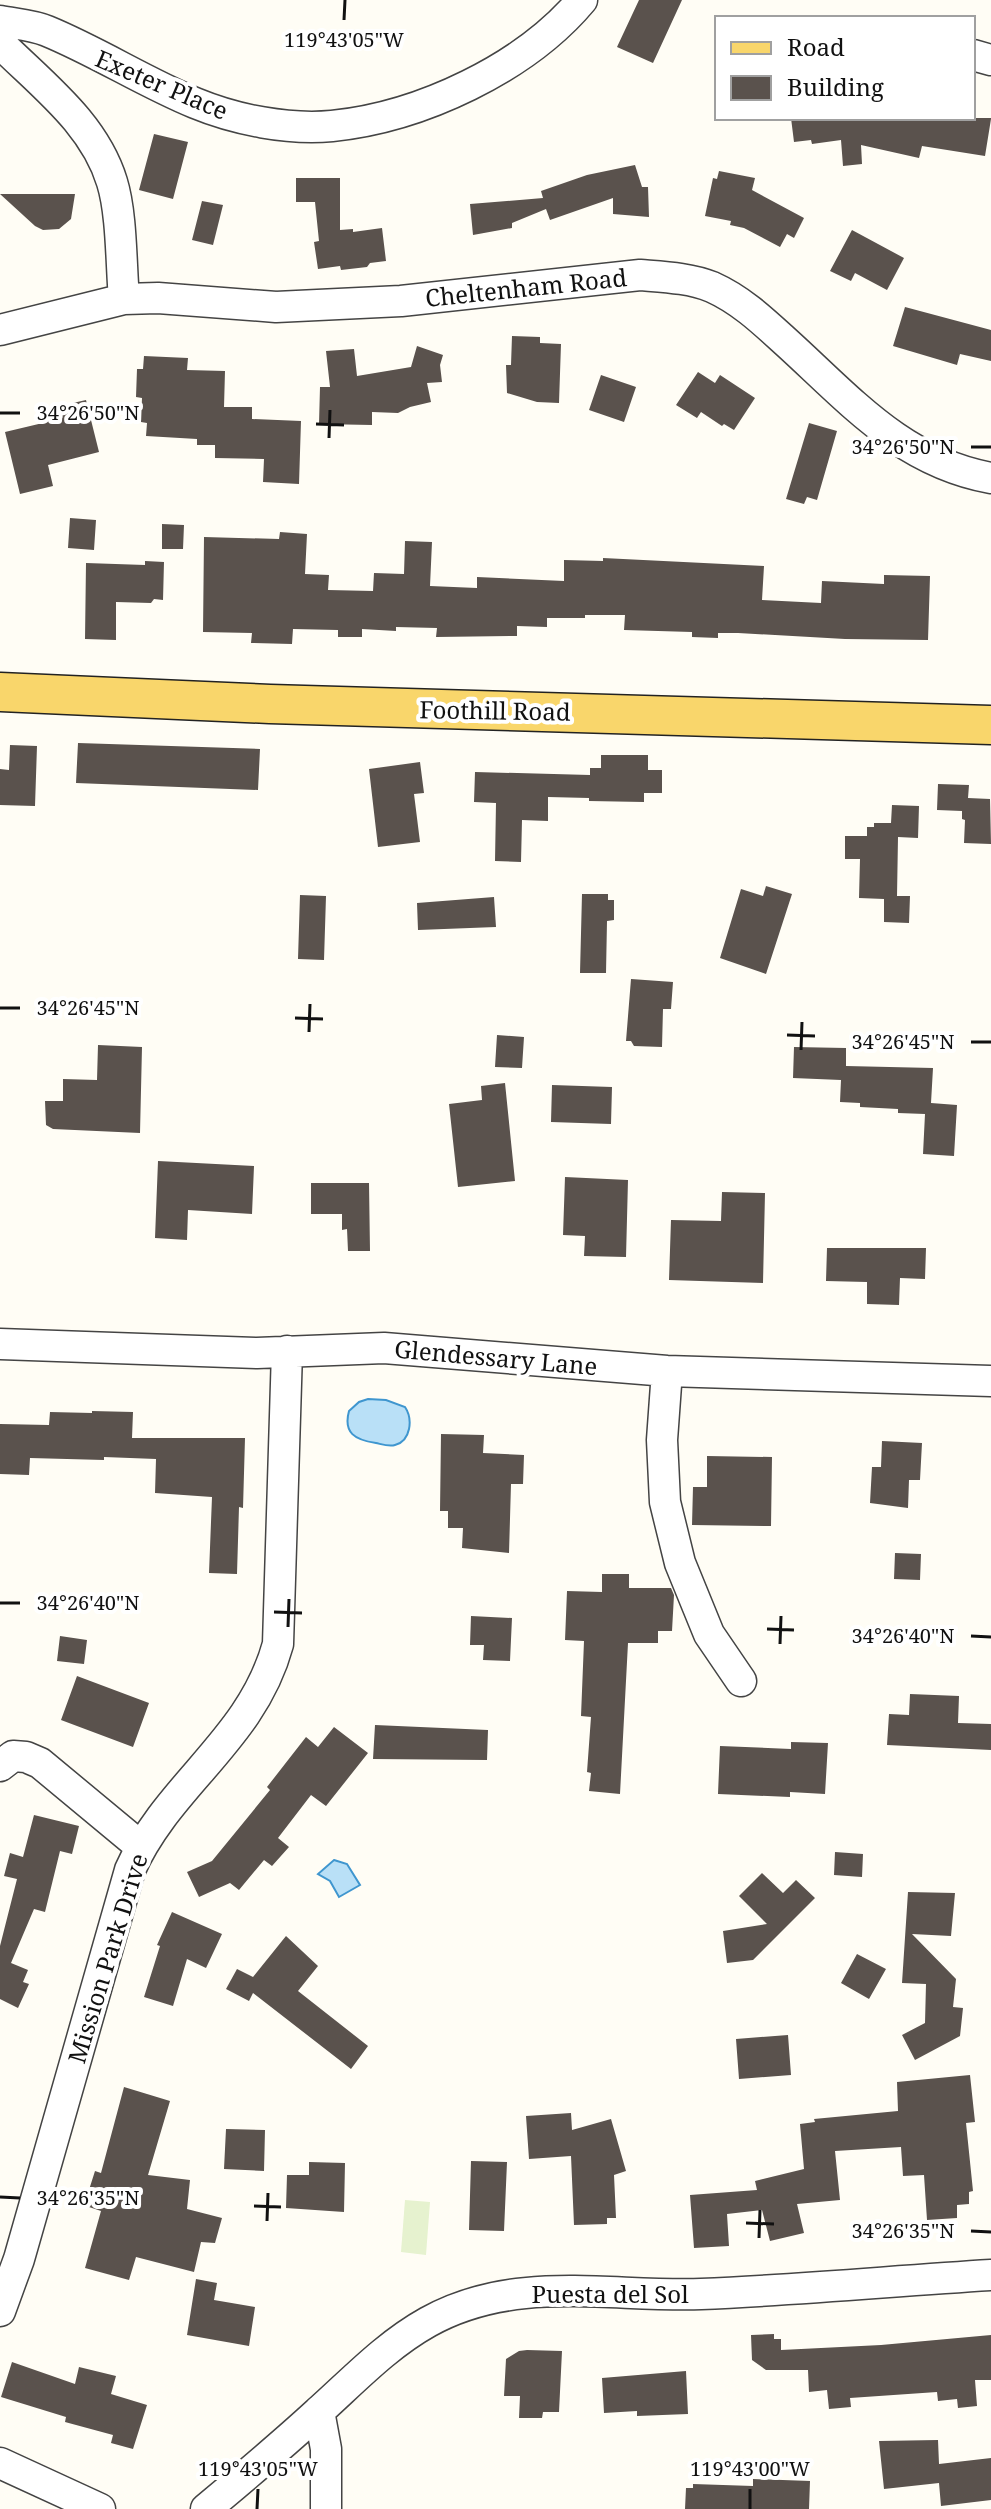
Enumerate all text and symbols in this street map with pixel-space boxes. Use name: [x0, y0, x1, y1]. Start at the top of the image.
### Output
legend: [715, 16, 975, 120]
text: 119°43'05"W: [284, 26, 404, 53]
text: Road: [787, 30, 845, 63]
street label: Exeter Place: [91, 41, 233, 127]
text: Building: [787, 70, 884, 103]
street label: Cheltenham Road: [424, 260, 629, 314]
text: 34°26'50"N: [37, 399, 139, 426]
text: 34°26'50"N: [852, 433, 954, 460]
street label: Foothill Road: [419, 692, 571, 728]
text: 34°26'45"N: [37, 994, 139, 1021]
text: 34°26'45"N: [852, 1028, 954, 1055]
street label: Glendessary Lane: [393, 1332, 599, 1382]
text: 34°26'40"N: [37, 1589, 139, 1616]
text: 34°26'40"N: [852, 1622, 954, 1649]
street label: Mission Park Drive: [59, 1849, 155, 2067]
text: 34°26'35"N: [37, 2184, 139, 2211]
text: 34°26'35"N: [852, 2217, 954, 2244]
street label: Puesta del Sol: [531, 2277, 689, 2310]
text: 119°43'05"W: [198, 2455, 318, 2482]
text: 119°43'00"W: [690, 2455, 810, 2482]

